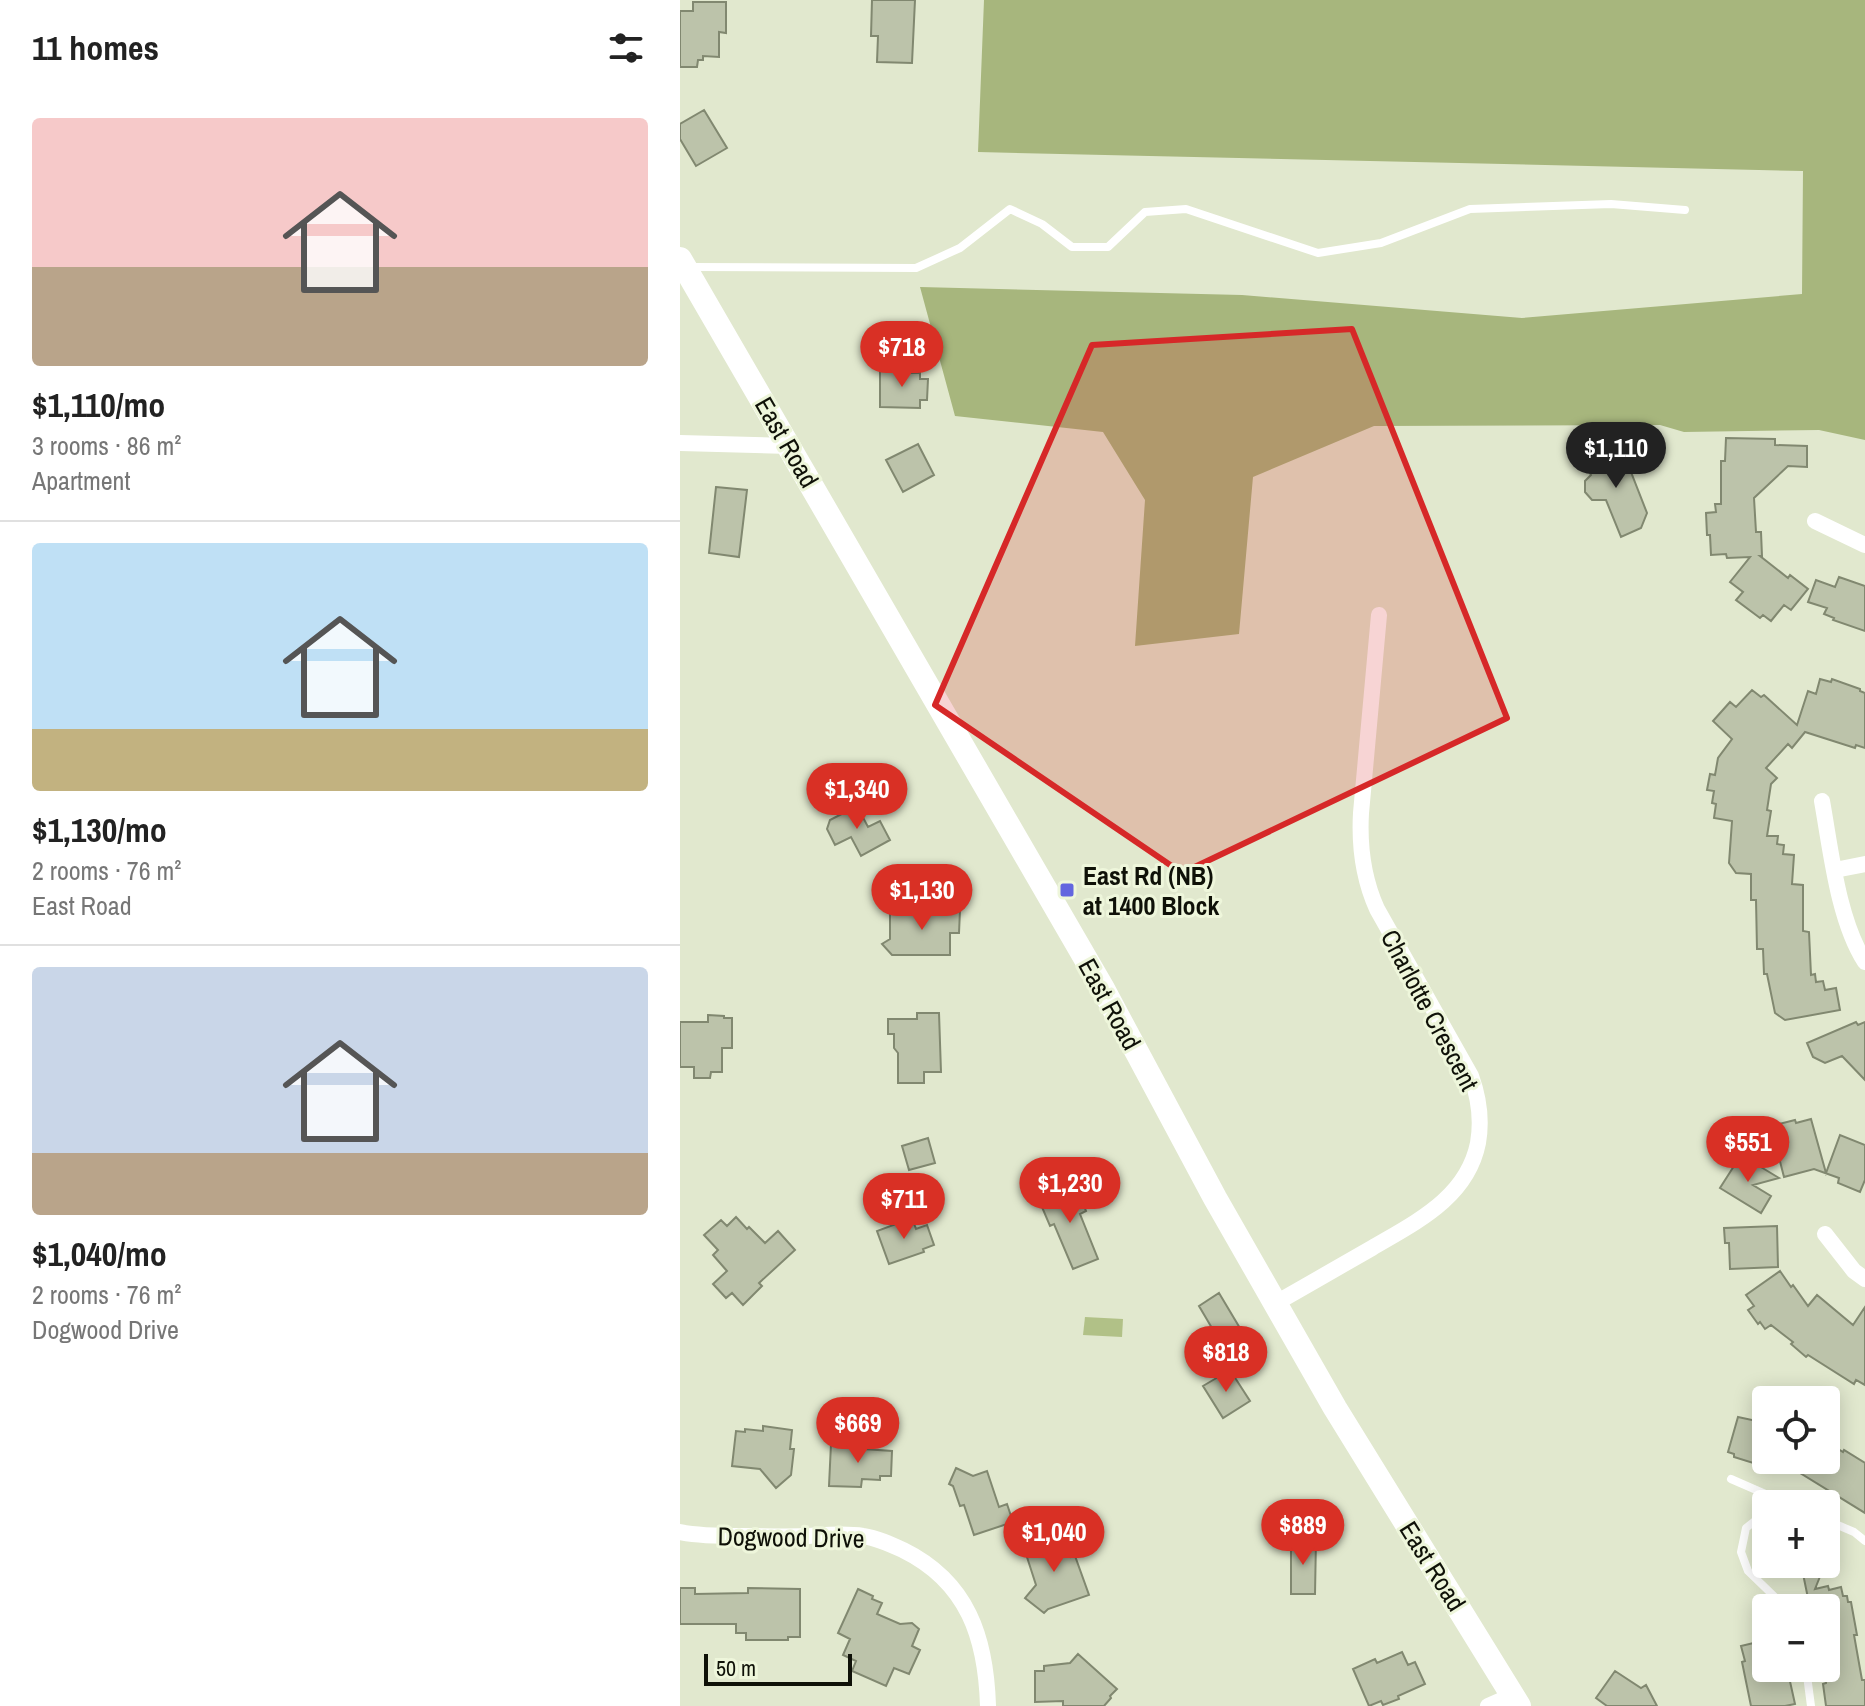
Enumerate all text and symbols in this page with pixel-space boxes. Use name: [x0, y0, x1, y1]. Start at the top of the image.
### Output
text: 11 homes: [32, 25, 159, 71]
icon: filters: [604, 26, 648, 70]
icon: home: [268, 170, 412, 314]
pin: $718: [855, 321, 949, 389]
text: $718: [878, 329, 926, 364]
text: $1,110/mo: [32, 382, 165, 428]
street label: East Road: [747, 390, 827, 494]
pin: $1,110: [1551, 422, 1681, 490]
text: 3 rooms · 86 m²: [32, 428, 181, 463]
text: $1,110: [1584, 430, 1648, 465]
text: Apartment: [32, 463, 130, 498]
icon: home: [268, 595, 412, 739]
pin: $1,340: [792, 763, 922, 831]
text: $1,340: [824, 771, 890, 806]
text: $1,130/mo: [32, 807, 167, 853]
text: 2 rooms · 76 m²: [32, 853, 181, 888]
place label: East Rd (NB) at 1400 Block: [1083, 858, 1219, 923]
pin: $1,130: [857, 864, 987, 932]
text: $1,130: [889, 872, 955, 907]
marker: East Rd (NB) at 1400 Block: [1058, 881, 1076, 899]
text: East Road: [32, 888, 132, 923]
street label: Charlotte Crescent: [1373, 923, 1487, 1097]
street label: East Road: [1071, 952, 1149, 1056]
icon: home: [268, 1019, 412, 1163]
pin: $551: [1701, 1116, 1795, 1184]
text: $551: [1724, 1124, 1772, 1159]
pin: $1,230: [1005, 1157, 1135, 1225]
text: $1,230: [1037, 1165, 1103, 1200]
pin: $711: [857, 1173, 951, 1241]
text: $711: [881, 1181, 927, 1216]
text: $1,040/mo: [32, 1231, 167, 1277]
text: 2 rooms · 76 m²: [32, 1277, 181, 1312]
text: Dogwood Drive: [32, 1312, 179, 1347]
pin: $818: [1179, 1326, 1273, 1394]
text: $818: [1202, 1334, 1250, 1369]
map controls: [1752, 1386, 1840, 1682]
button: locate: [1752, 1386, 1840, 1474]
pin: $669: [811, 1397, 905, 1465]
text: $669: [834, 1405, 882, 1440]
button: +: [1752, 1490, 1840, 1578]
pin: $889: [1256, 1499, 1350, 1567]
pin: $1,040: [989, 1506, 1119, 1574]
text: $889: [1279, 1507, 1327, 1542]
text: $1,040: [1021, 1514, 1087, 1549]
street label: East Road: [1392, 1515, 1474, 1617]
street label: Dogwood Drive: [717, 1518, 865, 1556]
button: −: [1752, 1594, 1840, 1682]
scale bar: [704, 1650, 852, 1686]
text: 50 m: [716, 1653, 756, 1683]

